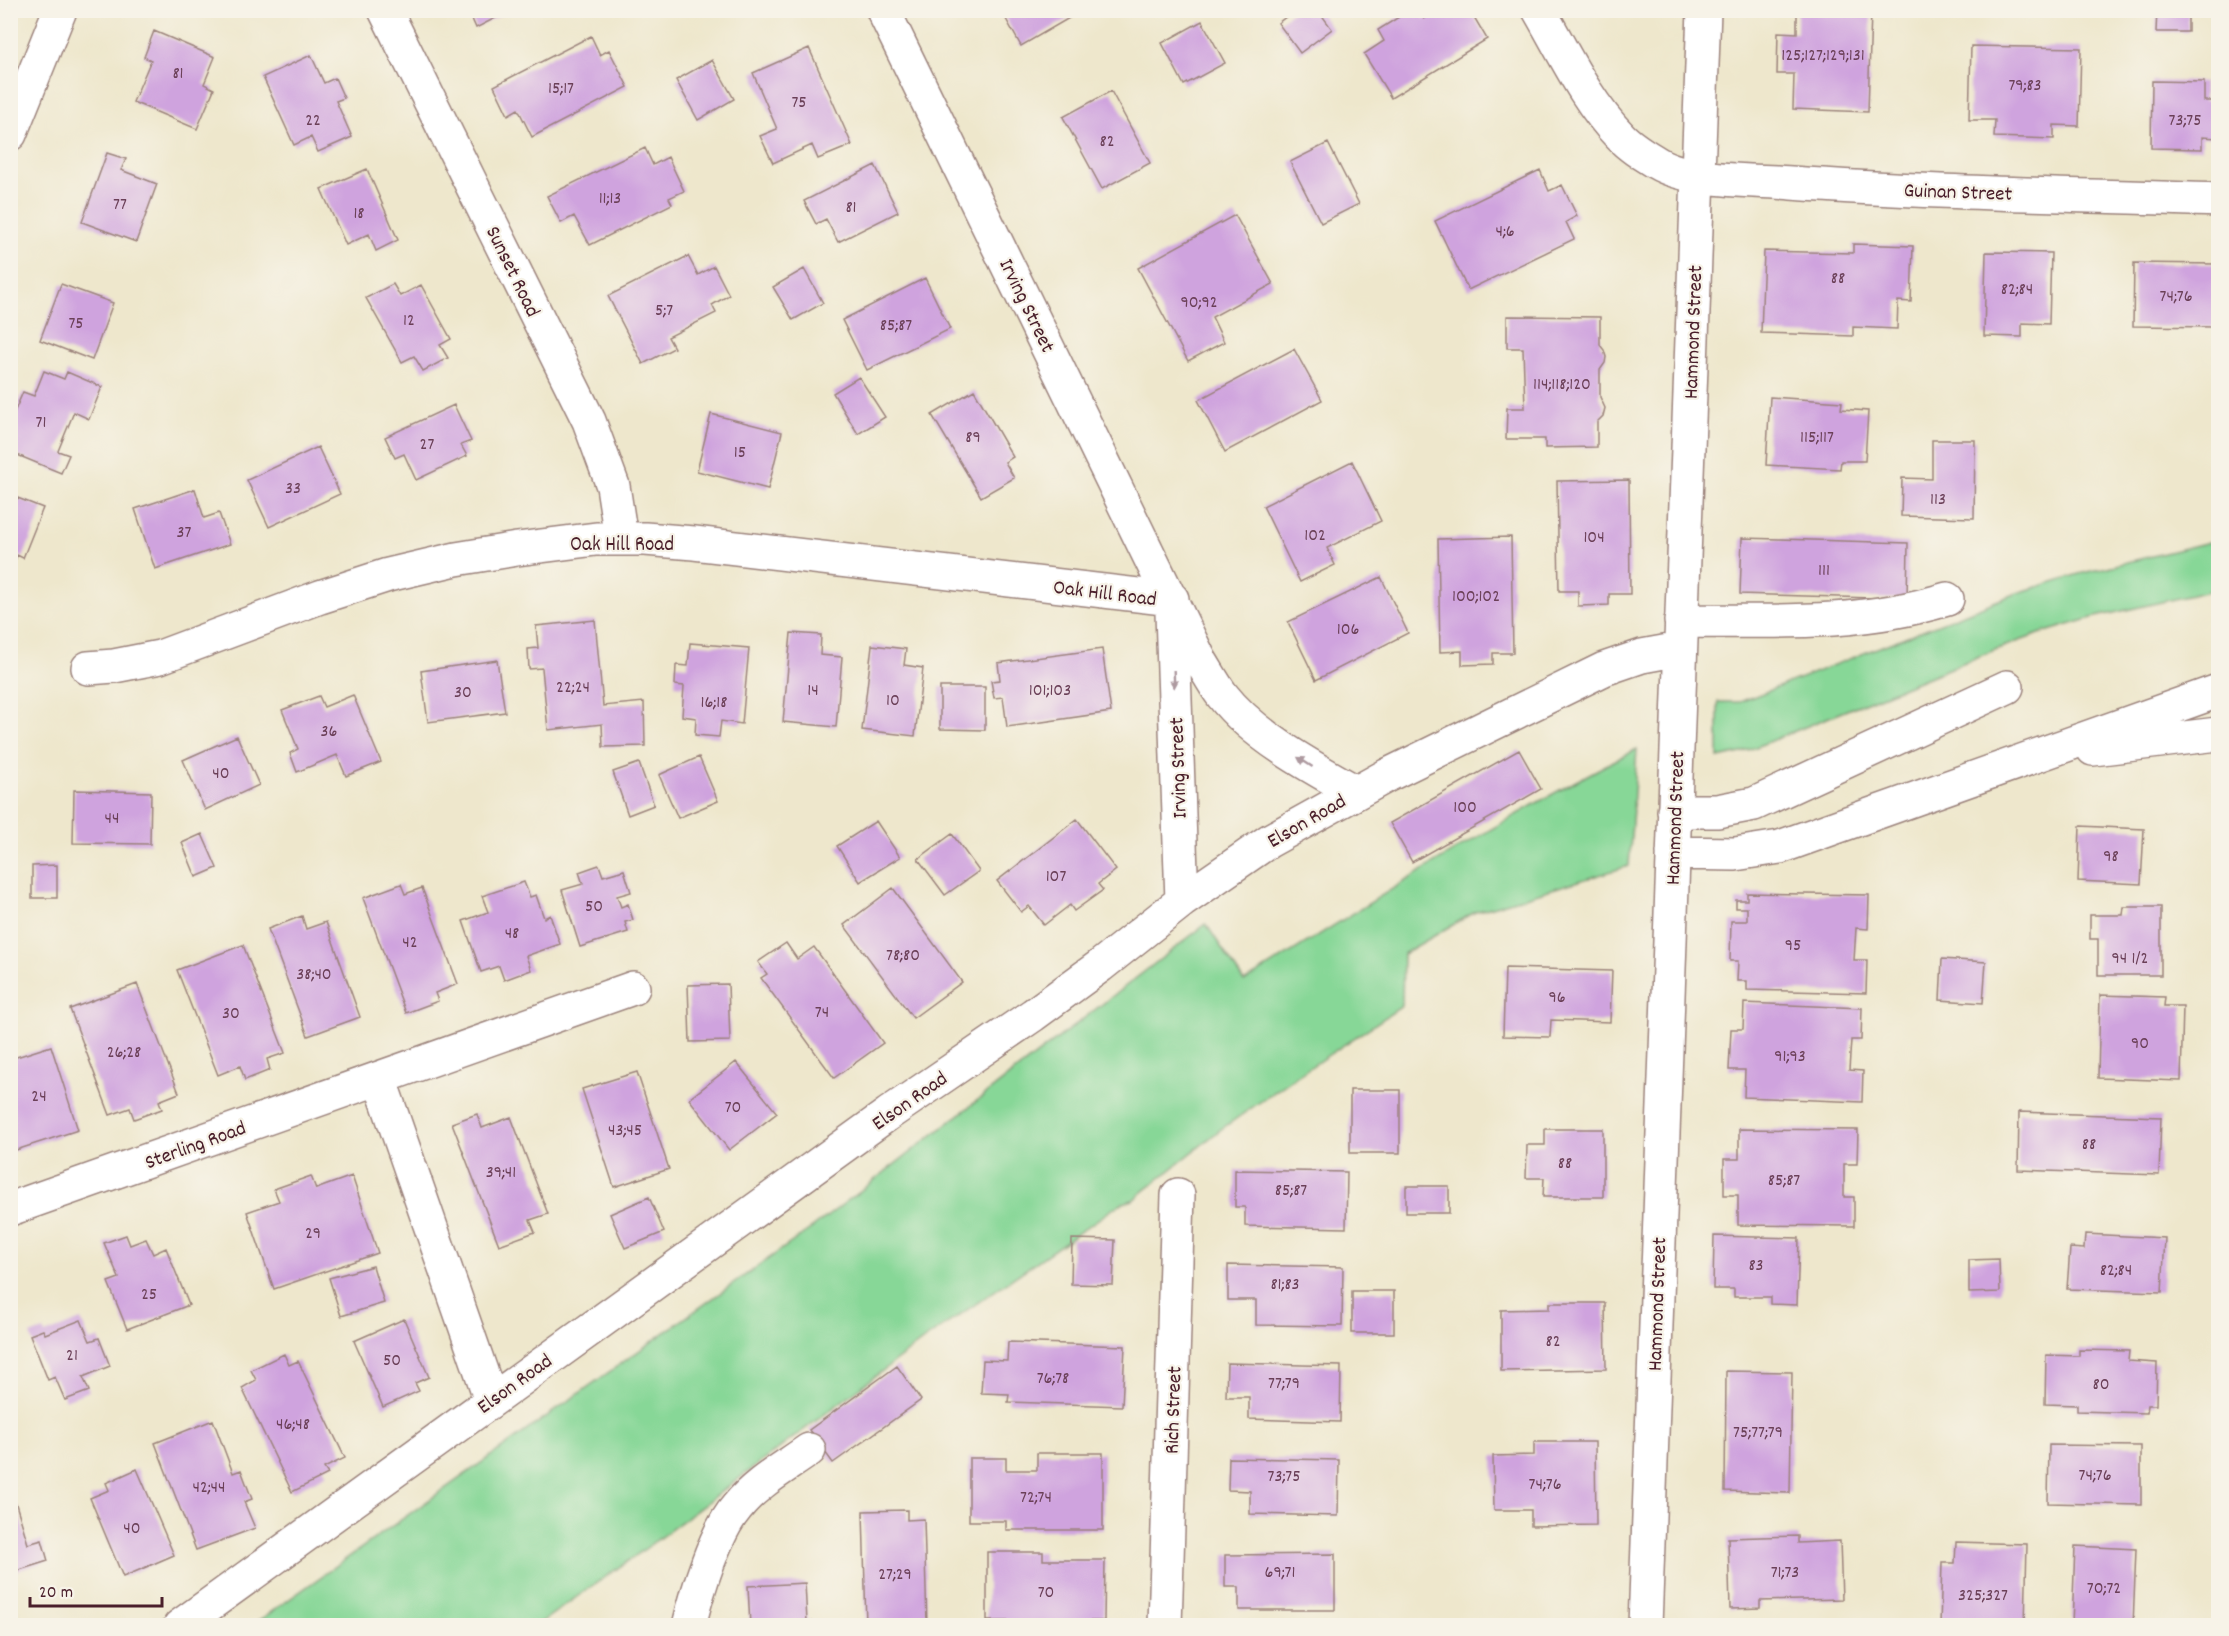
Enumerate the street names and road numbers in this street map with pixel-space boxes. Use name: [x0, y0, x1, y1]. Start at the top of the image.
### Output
street label: Guinan Street: [1903, 177, 2013, 211]
street label: Sunset Road: [476, 222, 546, 323]
street label: Irving Street: [990, 254, 1061, 359]
street label: Hammond Street: [1678, 264, 1712, 400]
street label: Oak Hill Road: [570, 531, 674, 561]
street label: Oak Hill Road: [1051, 574, 1158, 616]
street label: Irving Street: [1163, 716, 1197, 819]
street label: Hammond Street: [1660, 750, 1694, 886]
street label: Elson Road: [1263, 788, 1352, 857]
street label: Elson Road: [867, 1065, 955, 1140]
street label: Sterling Road: [141, 1115, 251, 1179]
street label: Hammond Street: [1642, 1236, 1676, 1372]
street label: Elson Road: [472, 1348, 560, 1423]
street label: Rich Street: [1158, 1365, 1192, 1455]

